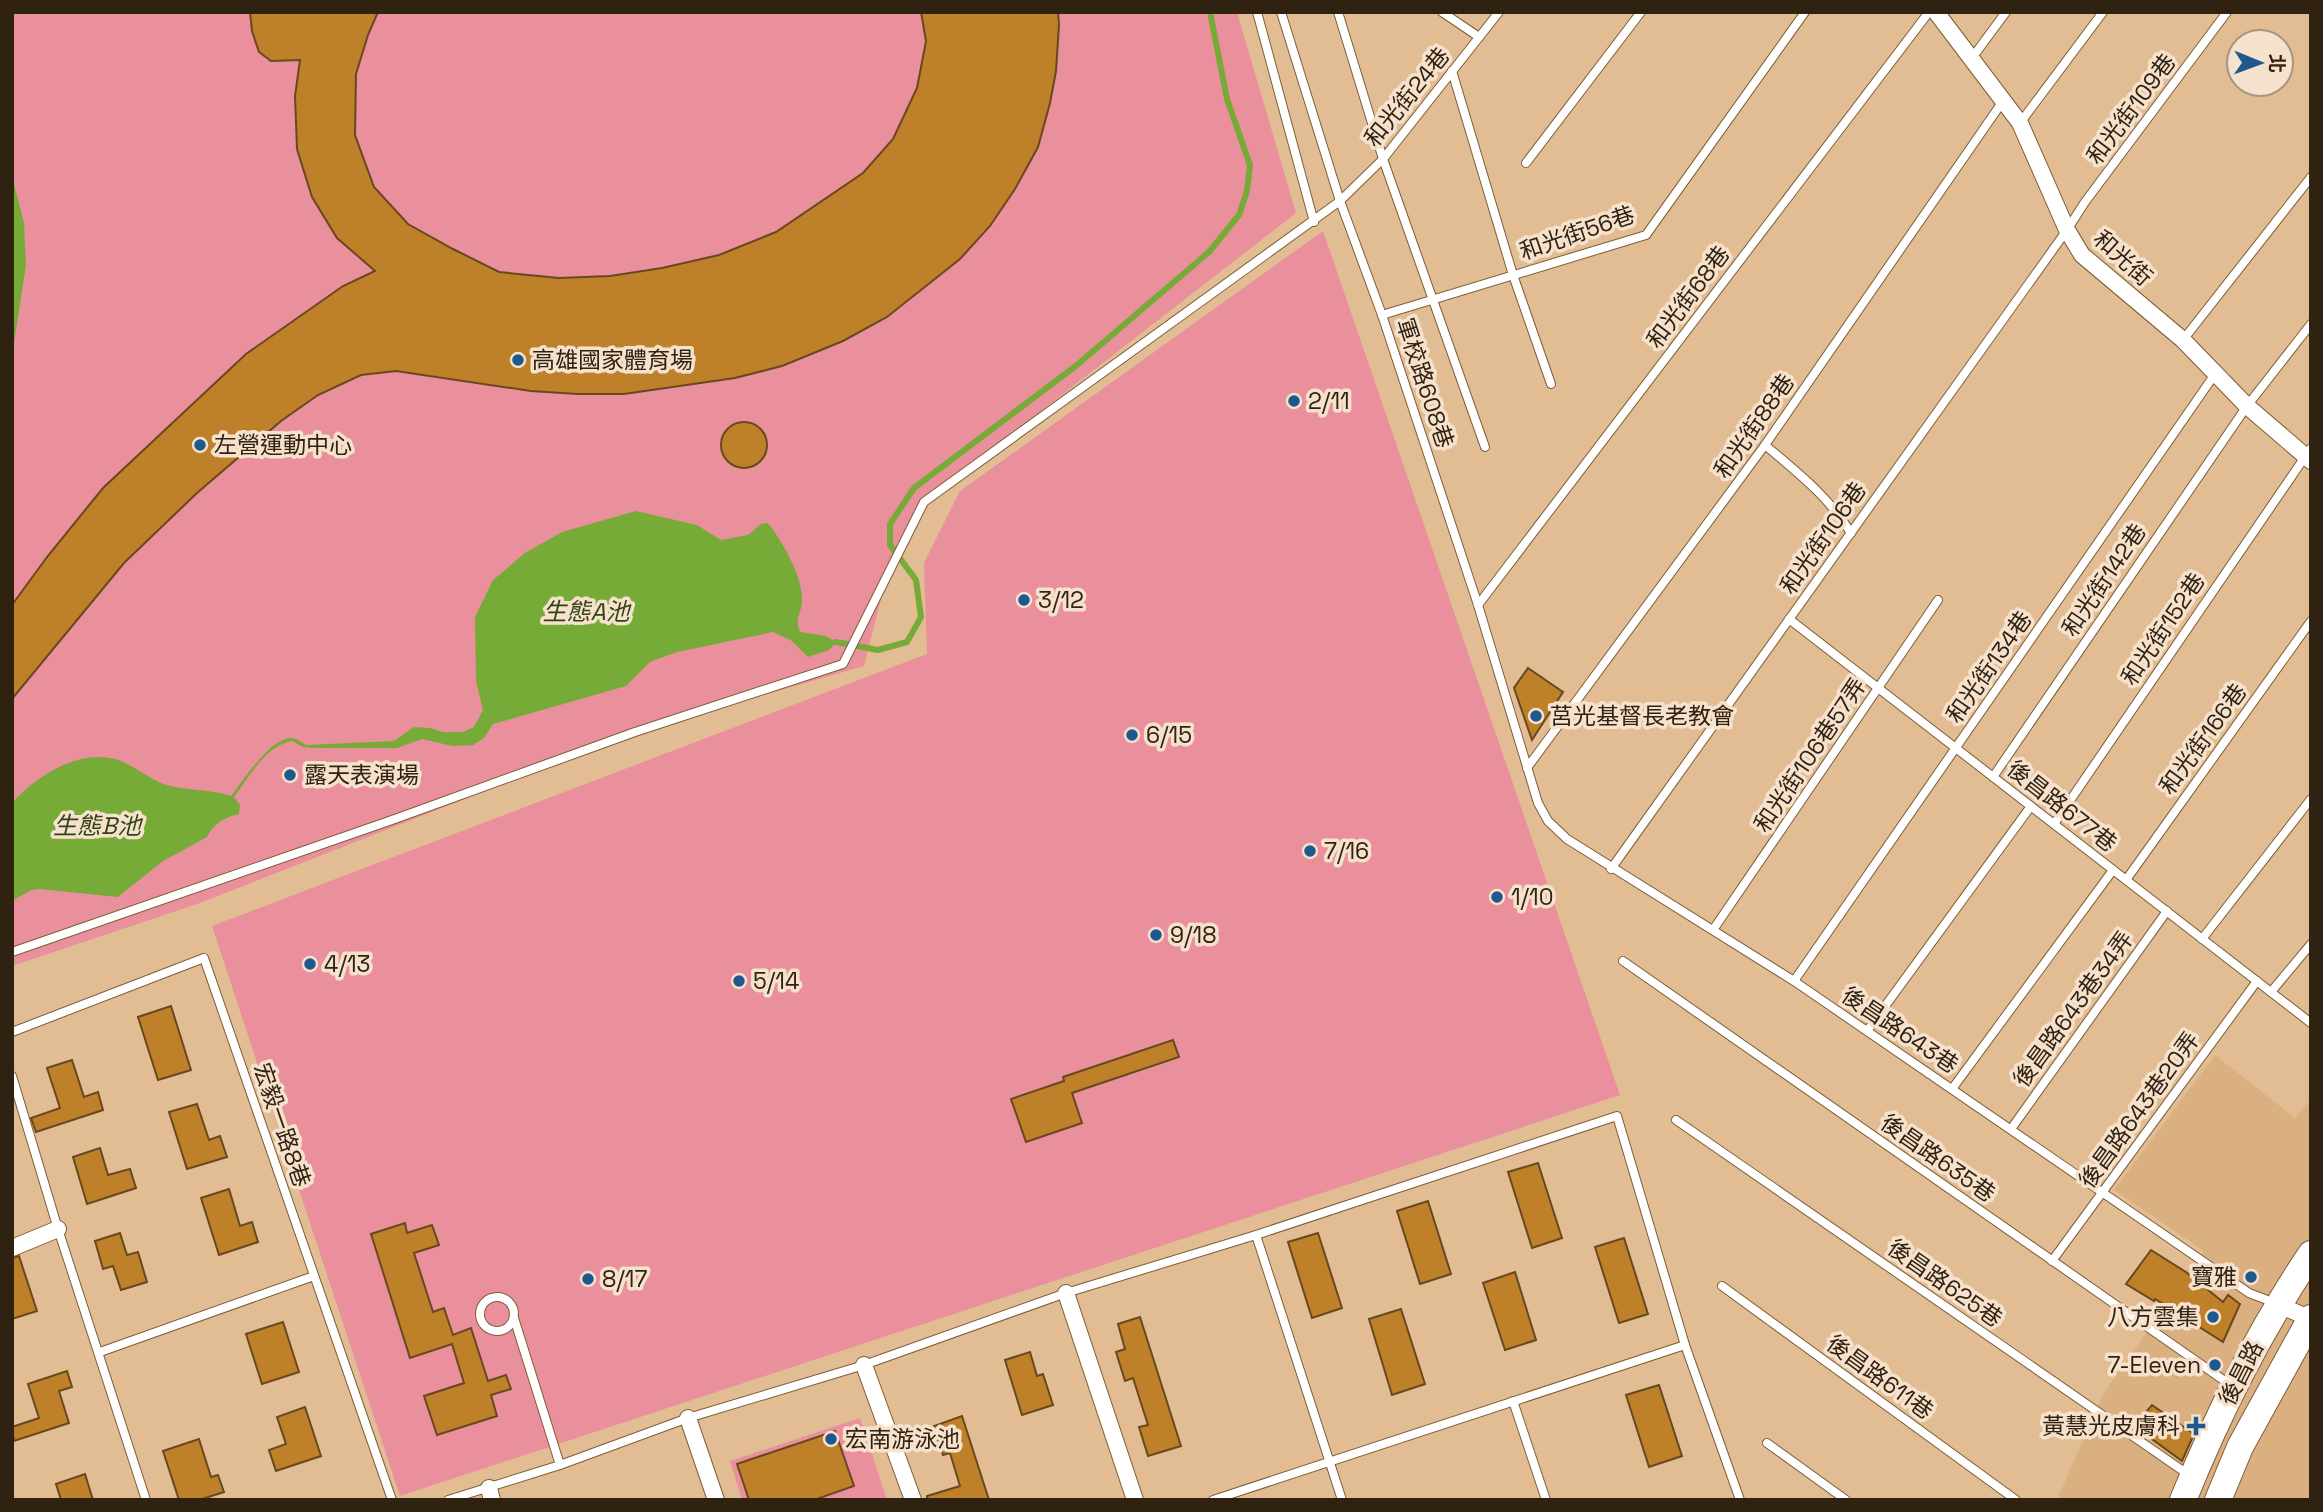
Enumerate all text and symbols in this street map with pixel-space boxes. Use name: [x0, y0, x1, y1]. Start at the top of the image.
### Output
north arrow: [2225, 28, 2295, 98]
street label: 和光街24巷: [1358, 41, 1456, 153]
street label: 和光街109巷: [2080, 48, 2182, 170]
text: 北: [2264, 54, 2289, 73]
street label: 和光街56巷: [1515, 199, 1639, 267]
street label: 和光街: [2087, 224, 2159, 292]
street label: 和光街68巷: [1640, 240, 1736, 354]
street label: 軍校路608巷: [1390, 314, 1460, 452]
place label: 高雄國家體育場: [532, 345, 693, 375]
marker: 高雄國家體育場: [510, 352, 526, 368]
street label: 和光街88巷: [1707, 368, 1801, 484]
place label: 2/11: [1308, 386, 1350, 416]
marker: 2/11: [1286, 393, 1302, 409]
place label: 左營運動中心: [214, 430, 352, 460]
marker: 左營運動中心: [192, 437, 208, 453]
street label: 和光街106巷: [1773, 476, 1873, 600]
street label: 和光街142巷: [2055, 518, 2153, 642]
street label: 和光街152巷: [2114, 567, 2212, 691]
place label: 3/12: [1038, 585, 1084, 615]
marker: 3/12: [1016, 592, 1032, 608]
water label: 生態A池: [542, 596, 633, 627]
street label: 和光街134巷: [1939, 605, 2039, 729]
street label: 和光街106巷57弄: [1747, 672, 1873, 838]
street label: 和光街166巷: [2153, 678, 2253, 800]
place label: 莒光基督長老教會: [1550, 701, 1734, 731]
marker: 莒光基督長老教會: [1528, 708, 1544, 724]
place label: 6/15: [1146, 720, 1192, 750]
marker: 6/15: [1124, 727, 1140, 743]
street label: 後昌路677巷: [2001, 754, 2123, 858]
place label: 露天表演場: [304, 760, 419, 790]
marker: 露天表演場: [282, 767, 298, 783]
water label: 生態B池: [53, 810, 144, 841]
place label: 7/16: [1324, 836, 1369, 866]
marker: 7/16: [1302, 843, 1318, 859]
place label: 1/10: [1511, 882, 1553, 912]
marker: 1/10: [1489, 889, 1505, 905]
place label: 9/18: [1170, 920, 1217, 950]
street label: 後昌路643巷34弄: [2006, 925, 2140, 1093]
marker: 9/18: [1148, 927, 1164, 943]
place label: 4/13: [324, 949, 370, 979]
marker: 4/13: [302, 956, 318, 972]
place label: 5/14: [753, 966, 799, 996]
marker: 5/14: [731, 973, 747, 989]
street label: 後昌路643巷: [1836, 980, 1964, 1080]
street label: 後昌路643巷20弄: [2072, 1026, 2206, 1194]
street label: 宏毅一路8巷: [247, 1059, 317, 1191]
street label: 後昌路635巷: [1875, 1107, 2001, 1209]
street label: 後昌路625巷: [1882, 1232, 2008, 1334]
place label: 寶雅: [2191, 1262, 2237, 1292]
place label: 8/17: [602, 1264, 647, 1294]
marker: 寶雅: [2243, 1269, 2259, 1285]
marker: 8/17: [580, 1271, 596, 1287]
place label: 八方雲集: [2107, 1302, 2199, 1332]
marker: 八方雲集: [2205, 1309, 2221, 1325]
street label: 後昌路611巷: [1821, 1328, 1939, 1426]
street label: 後昌路: [2212, 1335, 2270, 1411]
place label: 7-Eleven: [2108, 1350, 2201, 1380]
marker: 7-Eleven: [2207, 1357, 2223, 1373]
place label: 黃慧光皮膚科: [2042, 1411, 2180, 1441]
marker: 黃慧光皮膚科: [2186, 1416, 2206, 1436]
place label: 宏南游泳池: [845, 1424, 960, 1454]
marker: 宏南游泳池: [823, 1431, 839, 1447]

